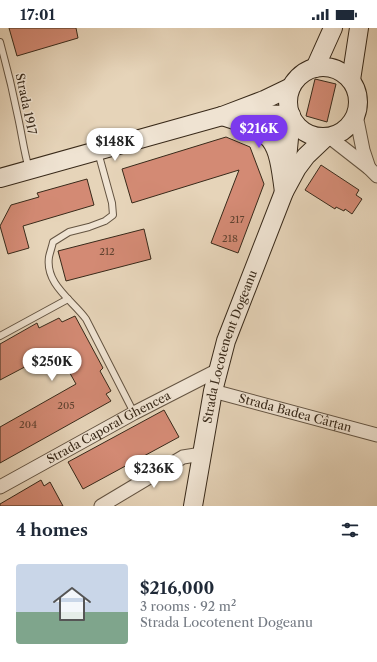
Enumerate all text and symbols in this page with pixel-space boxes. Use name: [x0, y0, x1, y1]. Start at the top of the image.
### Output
text: 17:01: [20, 5, 55, 24]
street label: Strada 1917: [13, 72, 40, 136]
pin: $216K: [231, 115, 287, 149]
text: $216K: [240, 120, 278, 136]
pin: $148K: [87, 128, 143, 162]
text: $148K: [95, 133, 135, 149]
house number: 217: [230, 213, 245, 226]
house number: 218: [222, 232, 238, 245]
house number: 212: [99, 245, 115, 258]
street label: Strada Locotenent Dogeanu: [200, 267, 260, 424]
pin: $250K: [24, 348, 80, 382]
text: $250K: [32, 353, 72, 369]
street label: Strada Caporal Ghencea: [44, 387, 174, 467]
street label: Strada Badea Cârțan: [237, 390, 354, 435]
house number: 205: [57, 399, 75, 412]
house number: 204: [19, 418, 37, 431]
pin: $236K: [126, 455, 182, 489]
text: $236K: [134, 460, 174, 476]
icon: filters: [339, 519, 361, 541]
text: 4 homes: [16, 520, 88, 540]
text: $216,000: [140, 578, 214, 598]
icon: home: [48, 580, 96, 628]
text: 3 rooms · 92 m²: [140, 598, 236, 614]
text: Strada Locotenent Dogeanu: [140, 614, 313, 630]

